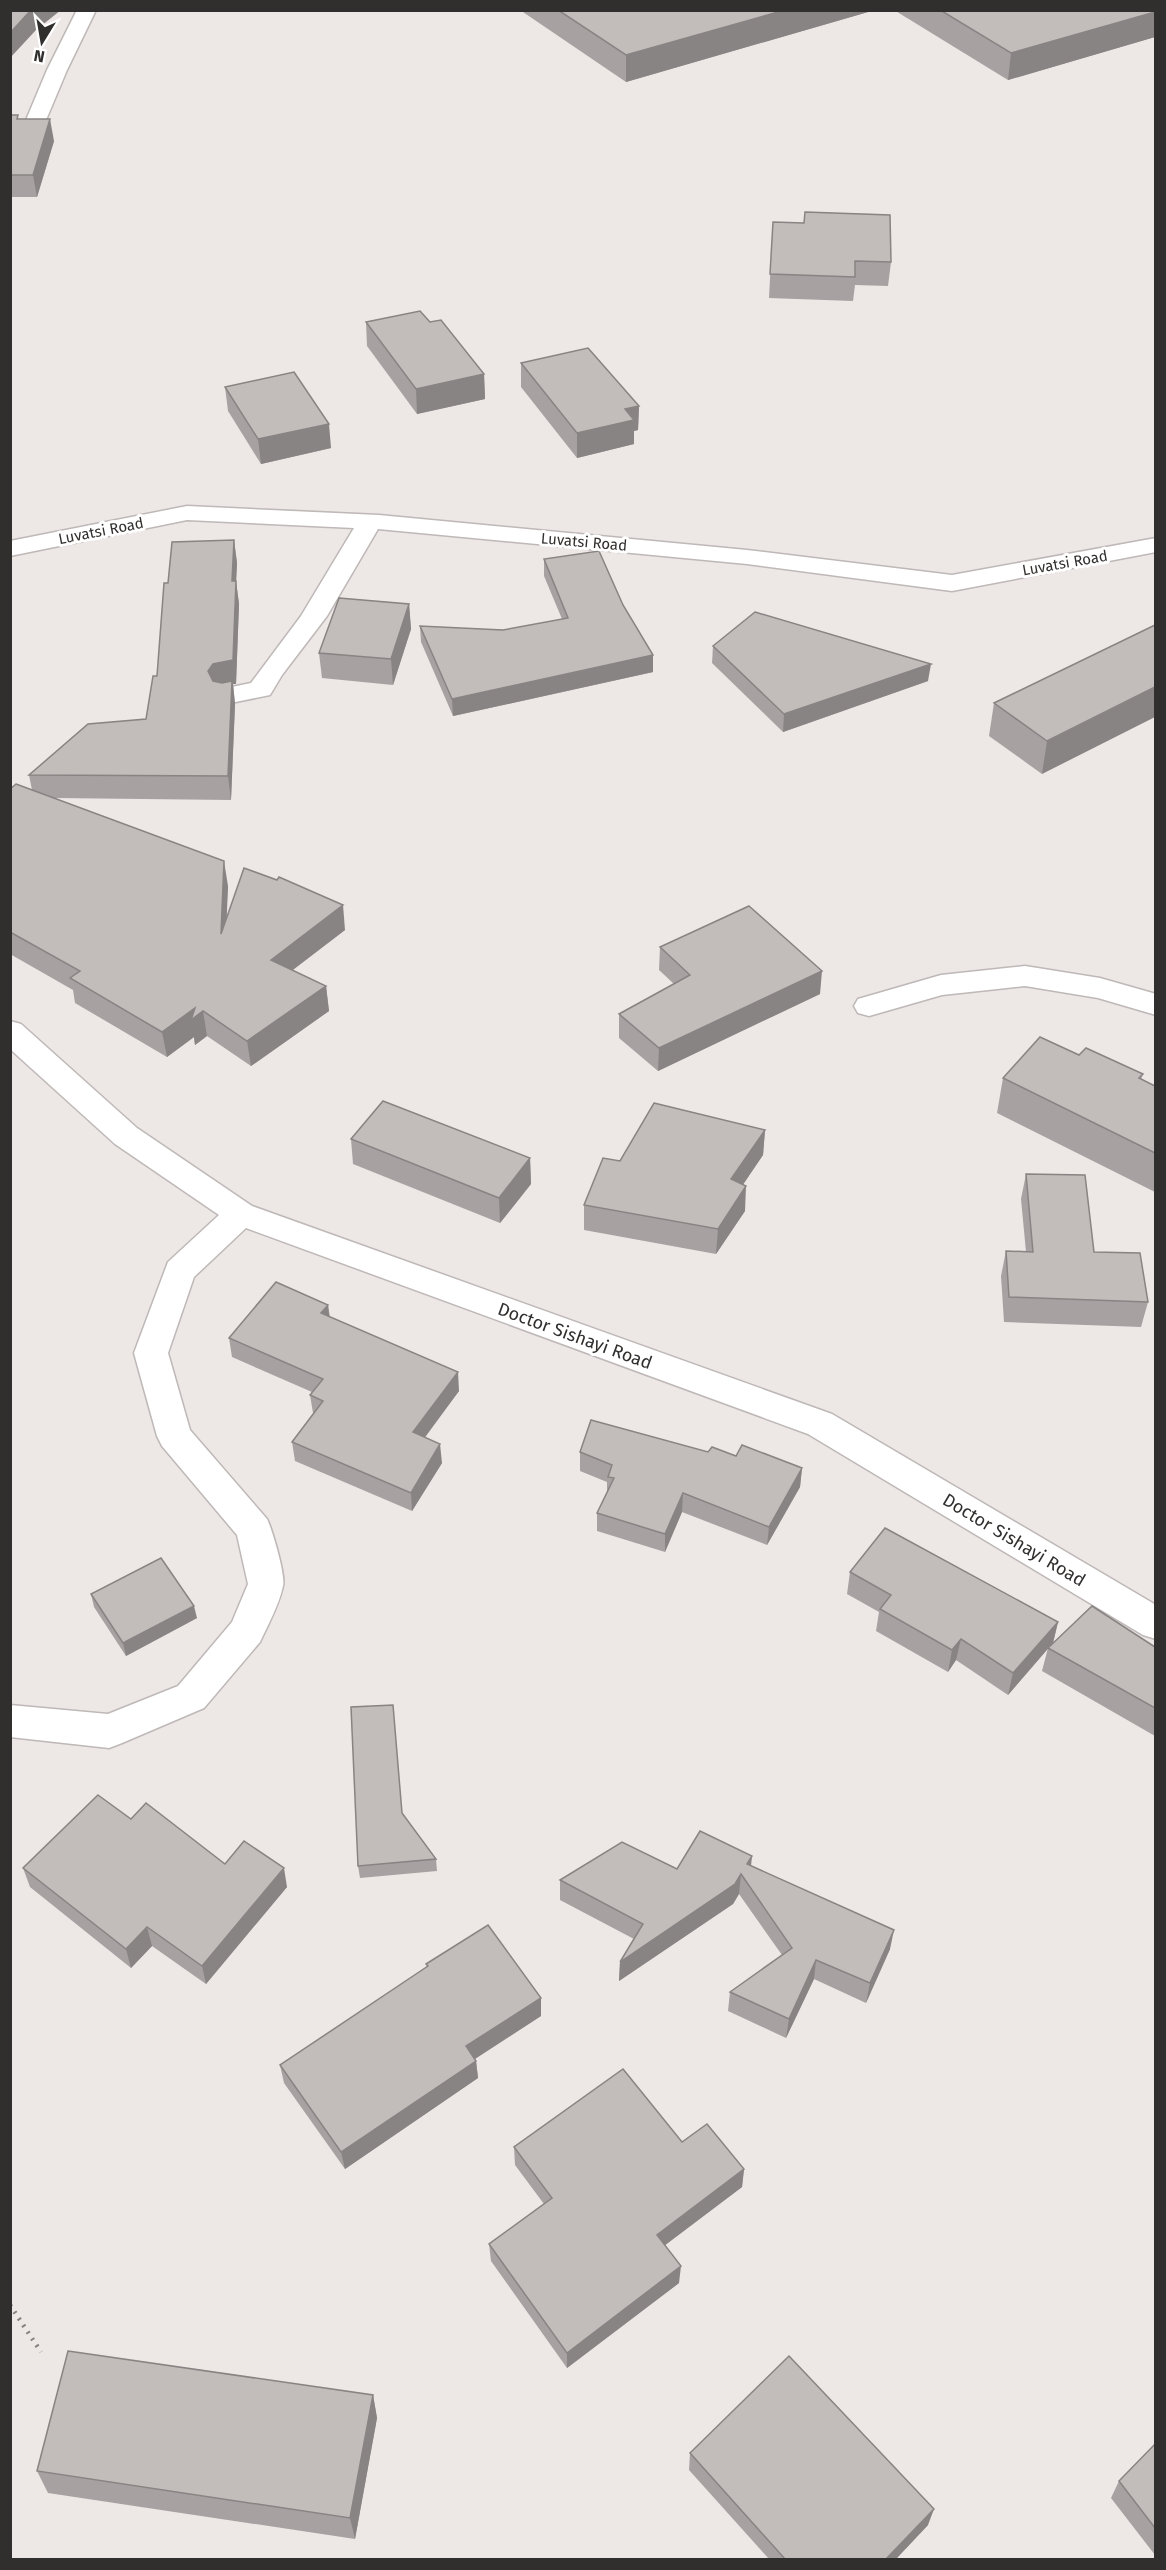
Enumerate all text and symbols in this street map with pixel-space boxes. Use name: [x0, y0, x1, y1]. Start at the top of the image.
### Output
north arrow: [12, 12, 72, 72]
text: N: [32, 46, 46, 67]
street label: Luvatsi Road: [57, 514, 145, 548]
street label: Luvatsi Road: [540, 529, 628, 555]
street label: Luvatsi Road: [1021, 547, 1109, 579]
street label: Doctor Sishayi Road: [495, 1298, 655, 1374]
street label: Doctor Sishayi Road: [939, 1489, 1089, 1591]

